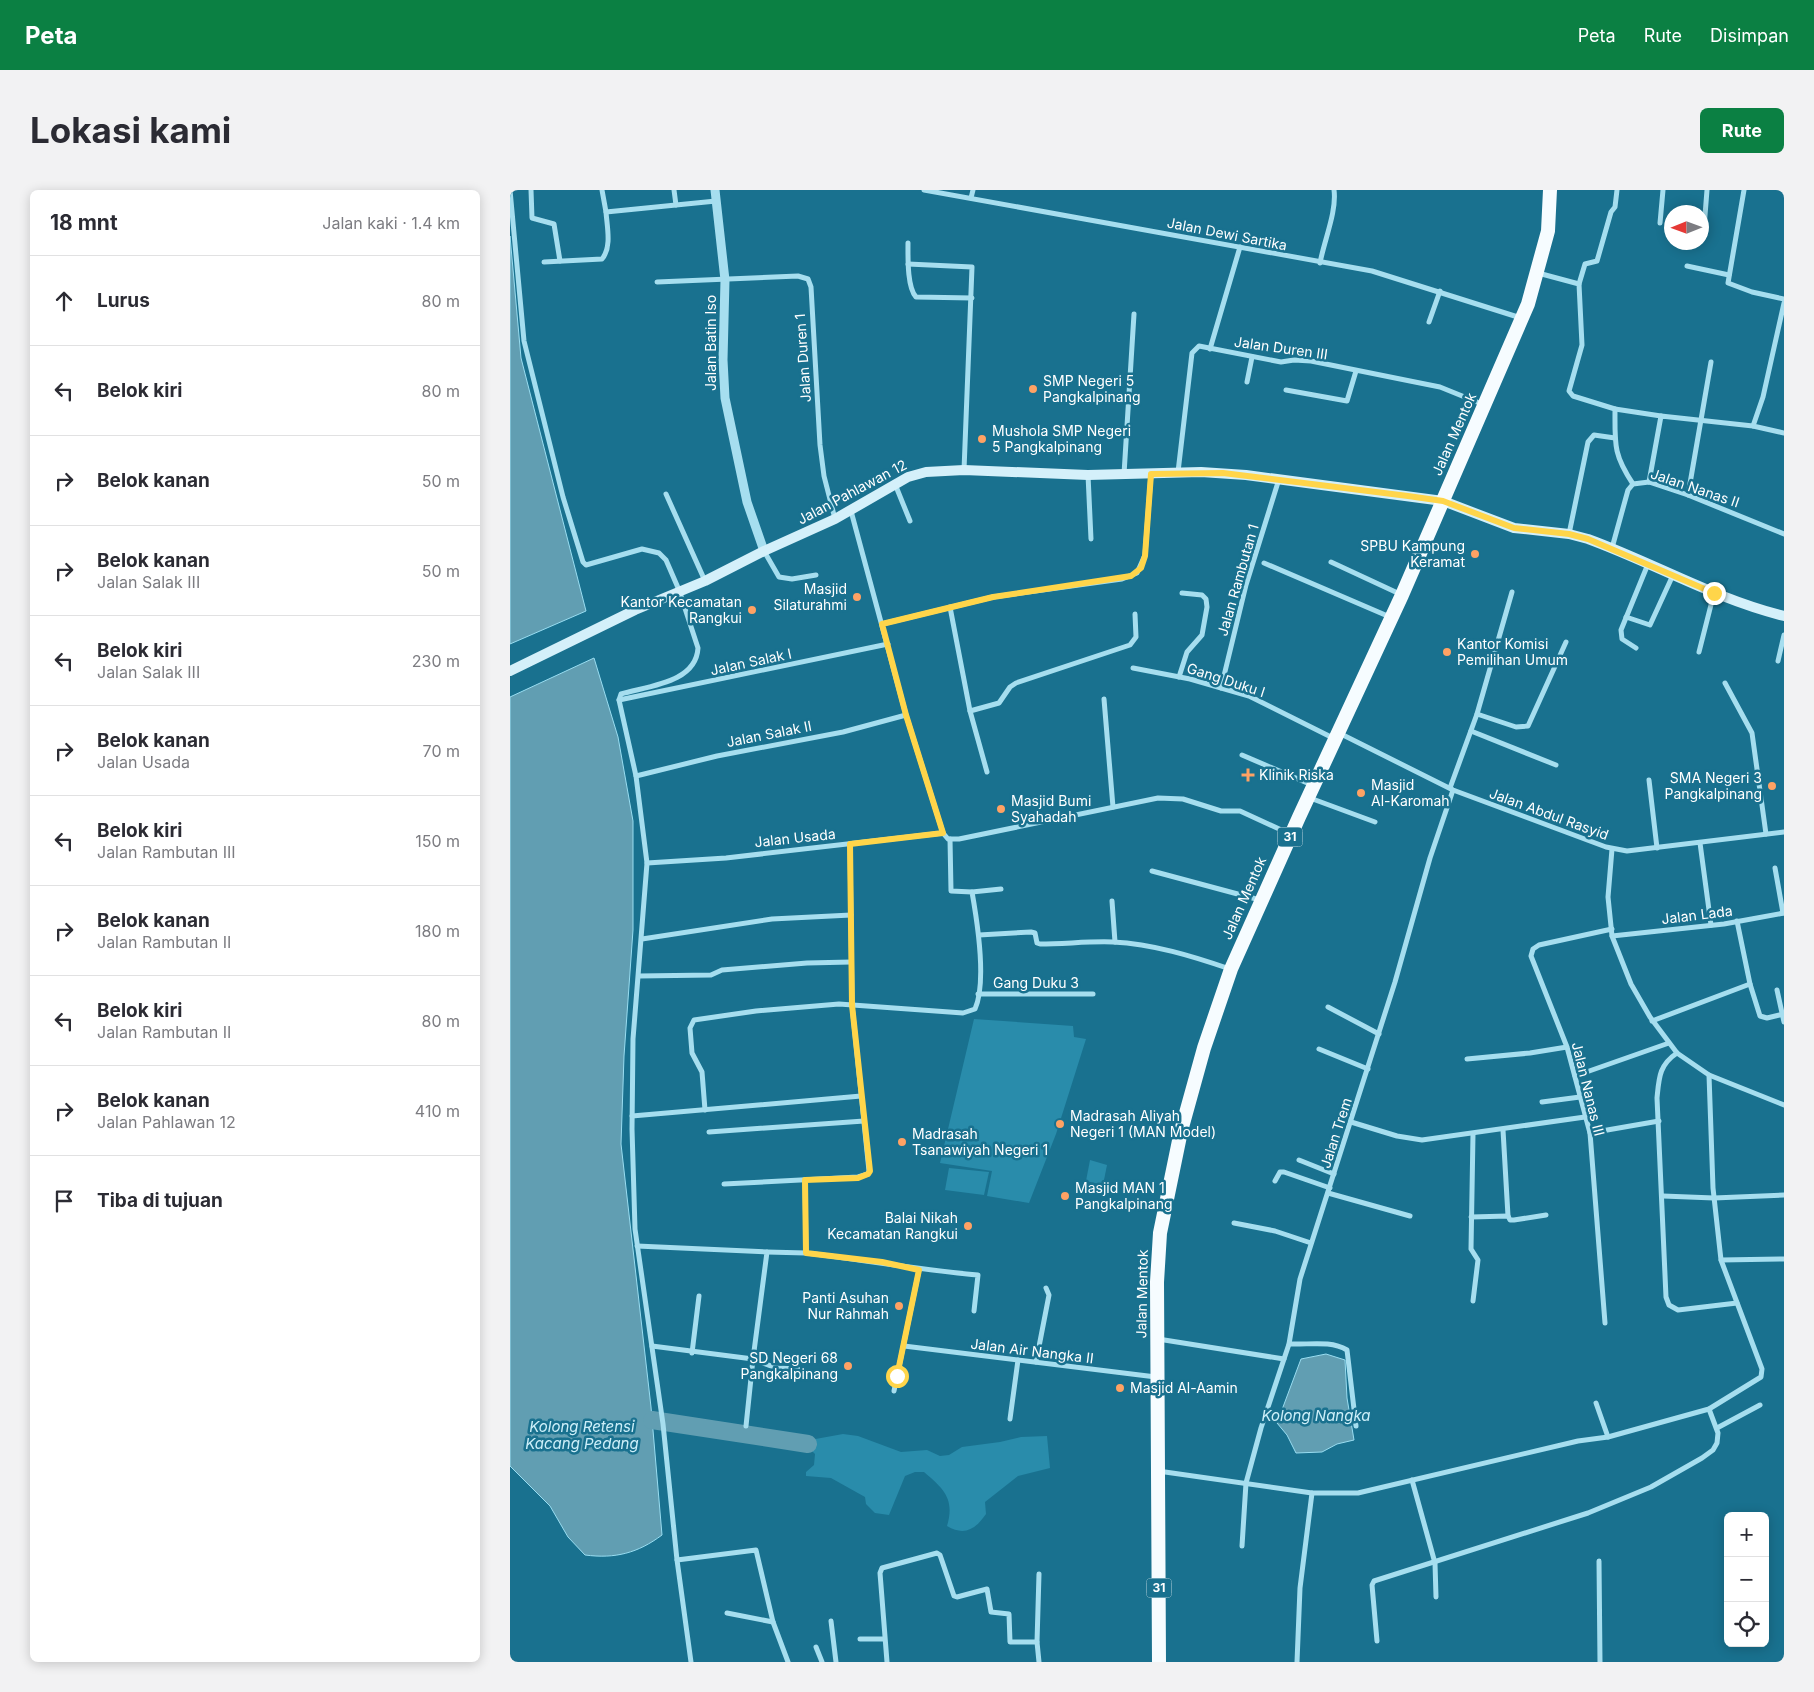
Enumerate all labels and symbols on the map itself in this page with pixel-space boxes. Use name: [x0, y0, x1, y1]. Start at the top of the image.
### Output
north arrow: [1664, 205, 1709, 250]
street label: Jalan Dewi Sartika: [1166, 214, 1289, 253]
street label: Jalan Batin Iso: [702, 295, 719, 391]
street label: Jalan Duren 1: [791, 313, 814, 403]
street label: Jalan Duren III: [1233, 333, 1329, 362]
place label: SMP Negeri 5 Pangkalpinang: [1043, 372, 1141, 405]
marker: SMP Negeri 5 Pangkalpinang: [1027, 383, 1039, 395]
street label: Jalan Mentok: [1428, 389, 1480, 478]
place label: Mushola SMP Negeri 5 Pangkalpinang: [992, 422, 1131, 455]
marker: Mushola SMP Negeri 5 Pangkalpinang: [976, 433, 988, 445]
street label: Jalan Pahlawan 12: [794, 456, 909, 528]
street label: Jalan Nanas II: [1649, 464, 1742, 511]
street label: Jalan Rambutan 1: [1213, 522, 1262, 638]
place label: SPBU Kampung Keramat: [1360, 537, 1465, 570]
marker: SPBU Kampung Keramat: [1469, 548, 1481, 560]
place label: Masjid Silaturahmi: [773, 580, 847, 613]
route end: [1703, 582, 1726, 605]
marker: Masjid Silaturahmi: [851, 591, 863, 603]
place label: Kantor Kecamatan Rangkui: [620, 593, 742, 626]
marker: Kantor Kecamatan Rangkui: [746, 604, 758, 616]
place label: Kantor Komisi Pemilihan Umum: [1457, 635, 1568, 668]
street label: Jalan Salak I: [709, 645, 793, 678]
marker: Kantor Komisi Pemilihan Umum: [1441, 646, 1453, 658]
street label: Gang Duku I: [1185, 659, 1267, 700]
street label: Jalan Salak II: [725, 717, 813, 750]
place label: Klinik Riska: [1259, 766, 1334, 783]
marker: Klinik Riska: [1241, 768, 1255, 782]
place label: SMA Negeri 3 Pangkalpinang: [1664, 769, 1762, 802]
place label: Masjid Al-Karomah: [1371, 776, 1450, 809]
marker: SMA Negeri 3 Pangkalpinang: [1766, 780, 1778, 792]
street label: Jalan Abdul Rasyid: [1487, 784, 1611, 843]
marker: Masjid Al-Karomah: [1355, 787, 1367, 799]
place label: Masjid Bumi Syahadah: [1011, 792, 1091, 825]
marker: Masjid Bumi Syahadah: [995, 803, 1007, 815]
street label: Jalan Usada: [754, 825, 836, 850]
road number: 31: [1278, 828, 1302, 846]
street label: Jalan Mentok: [1218, 853, 1270, 942]
street label: Jalan Lada: [1660, 902, 1733, 927]
street label: Gang Duku 3: [993, 974, 1079, 991]
street label: Jalan Nanas III: [1569, 1040, 1608, 1138]
street label: Jalan Trem: [1316, 1095, 1355, 1170]
place label: Madrasah Aliyah Negeri 1 (MAN Model): [1070, 1107, 1216, 1140]
marker: Madrasah Aliyah Negeri 1 (MAN Model): [1054, 1118, 1066, 1130]
place label: Madrasah Tsanawiyah Negeri 1: [912, 1125, 1048, 1158]
marker: Madrasah Tsanawiyah Negeri 1: [896, 1136, 908, 1148]
place label: Masjid MAN 1 Pangkalpinang: [1075, 1179, 1173, 1212]
marker: Masjid MAN 1 Pangkalpinang: [1059, 1190, 1071, 1202]
place label: Balai Nikah Kecamatan Rangkui: [827, 1209, 958, 1242]
marker: Balai Nikah Kecamatan Rangkui: [962, 1220, 974, 1232]
street label: Jalan Mentok: [1132, 1249, 1151, 1339]
place label: Panti Asuhan Nur Rahmah: [802, 1289, 889, 1322]
marker: Panti Asuhan Nur Rahmah: [893, 1300, 905, 1312]
street label: Jalan Air Nangka II: [970, 1335, 1095, 1366]
place label: SD Negeri 68 Pangkalpinang: [740, 1349, 838, 1382]
marker: SD Negeri 68 Pangkalpinang: [842, 1360, 854, 1372]
route start: [886, 1365, 909, 1388]
place label: Masjid Al-Aamin: [1130, 1379, 1238, 1396]
marker: Masjid Al-Aamin: [1114, 1382, 1126, 1394]
water label: Kolong Nangka: [1261, 1406, 1371, 1425]
water label: Kolong Retensi Kacang Pedang: [525, 1417, 639, 1453]
road number: 31: [1146, 1579, 1172, 1598]

